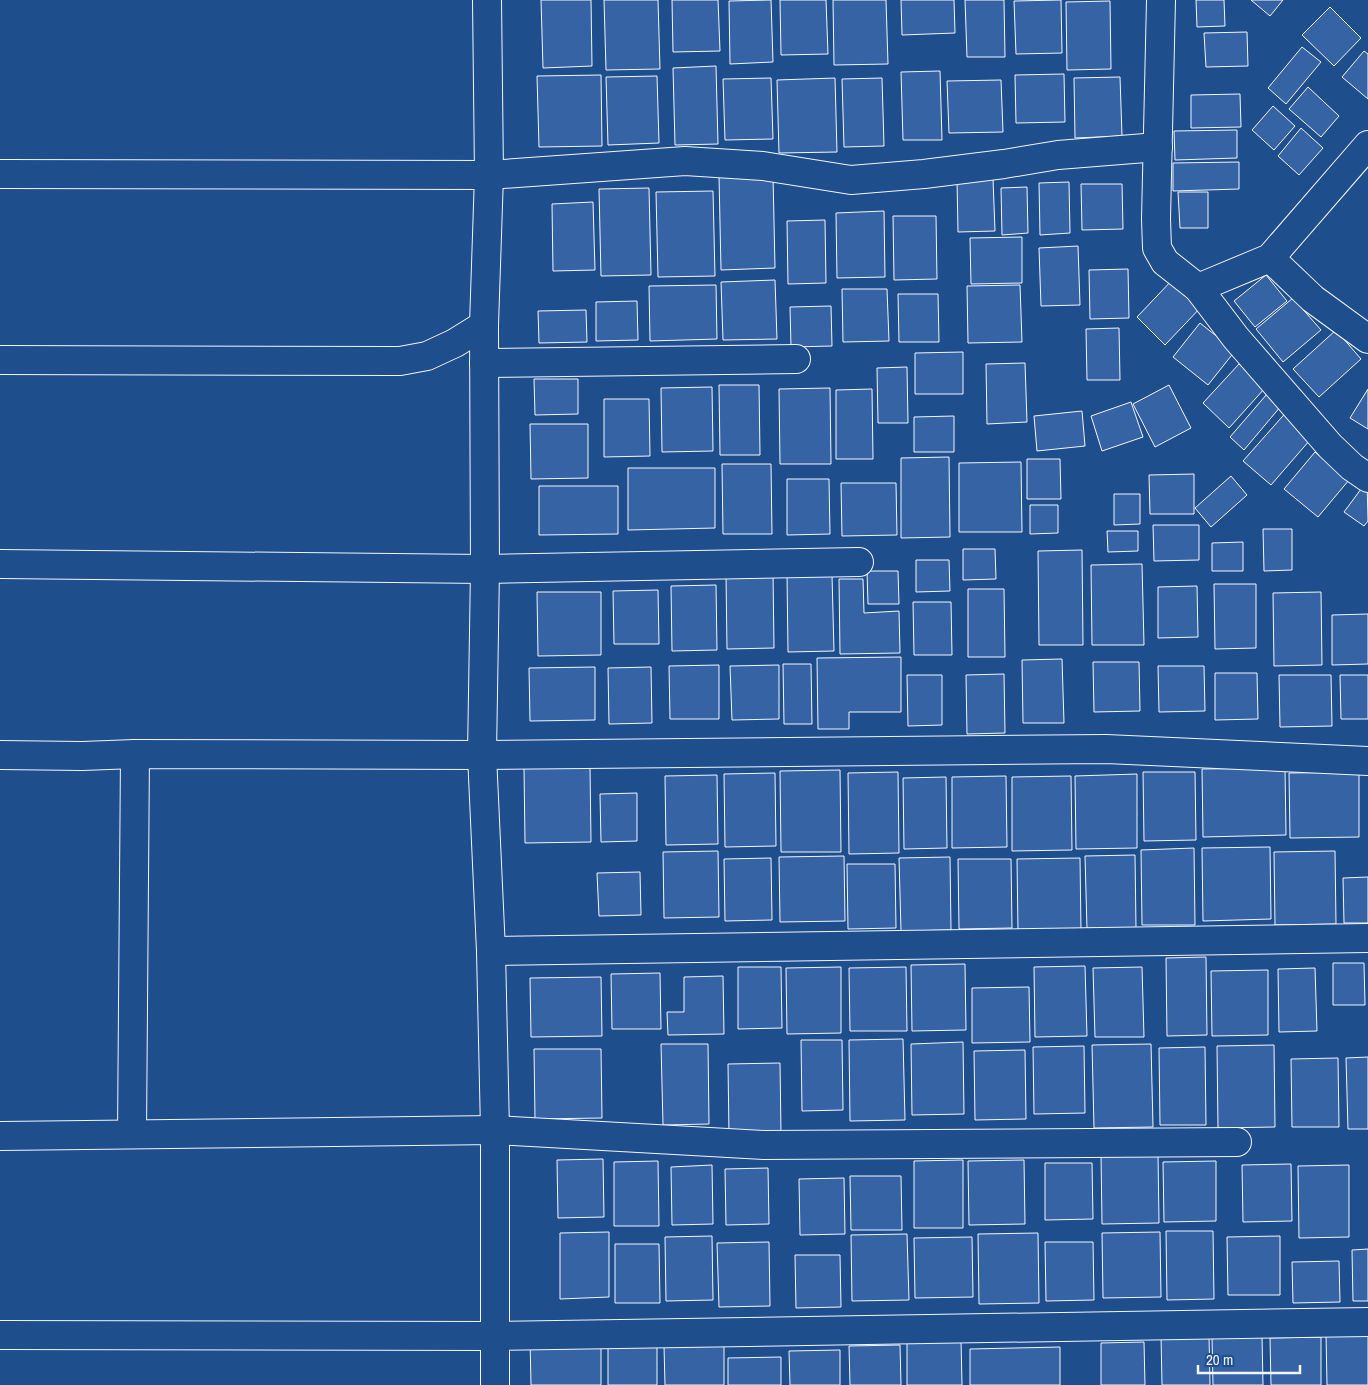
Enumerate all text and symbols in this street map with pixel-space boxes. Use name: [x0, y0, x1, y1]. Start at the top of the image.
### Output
scale bar: [1198, 1342, 1300, 1374]
text: 20 m: [1206, 1349, 1233, 1370]

